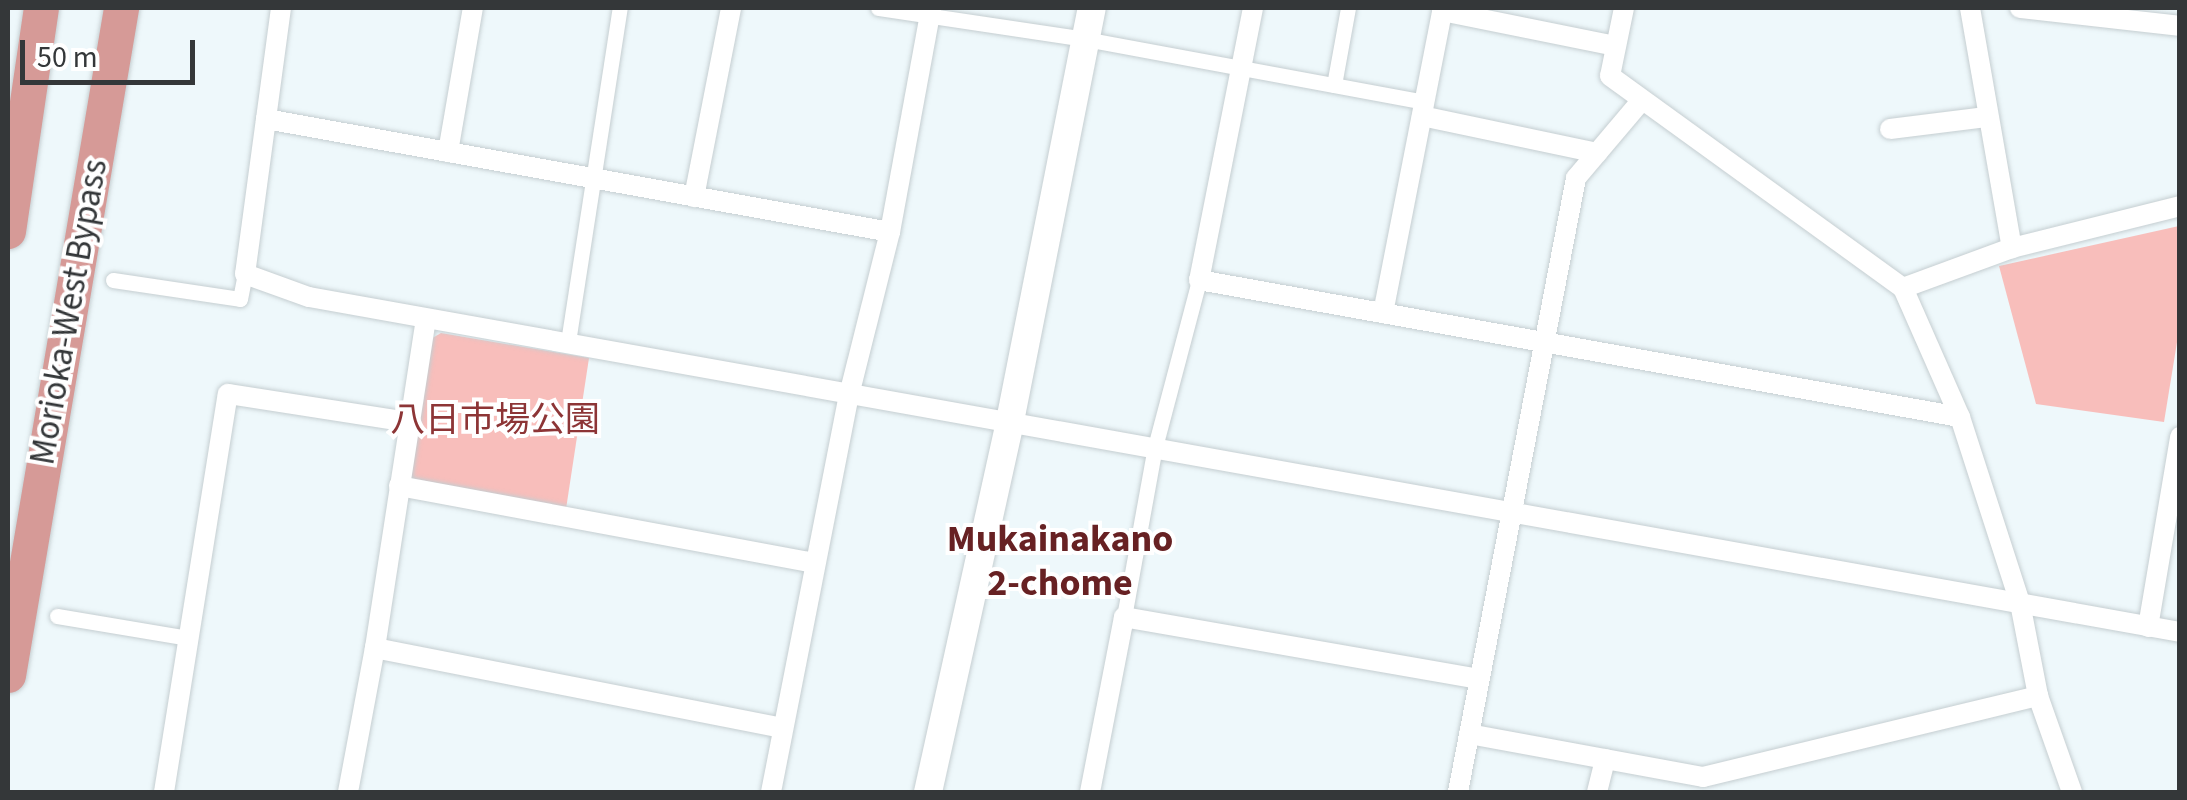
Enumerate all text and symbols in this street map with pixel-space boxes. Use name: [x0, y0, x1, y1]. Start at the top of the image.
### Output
scale bar: [25, 20, 200, 82]
text: 50 m: [37, 36, 98, 79]
street label: Morioka-West Bypass: [21, 156, 117, 468]
park label: 八日市場公園: [390, 399, 600, 441]
district label: Mukainakano 2-chome: [947, 517, 1173, 606]

